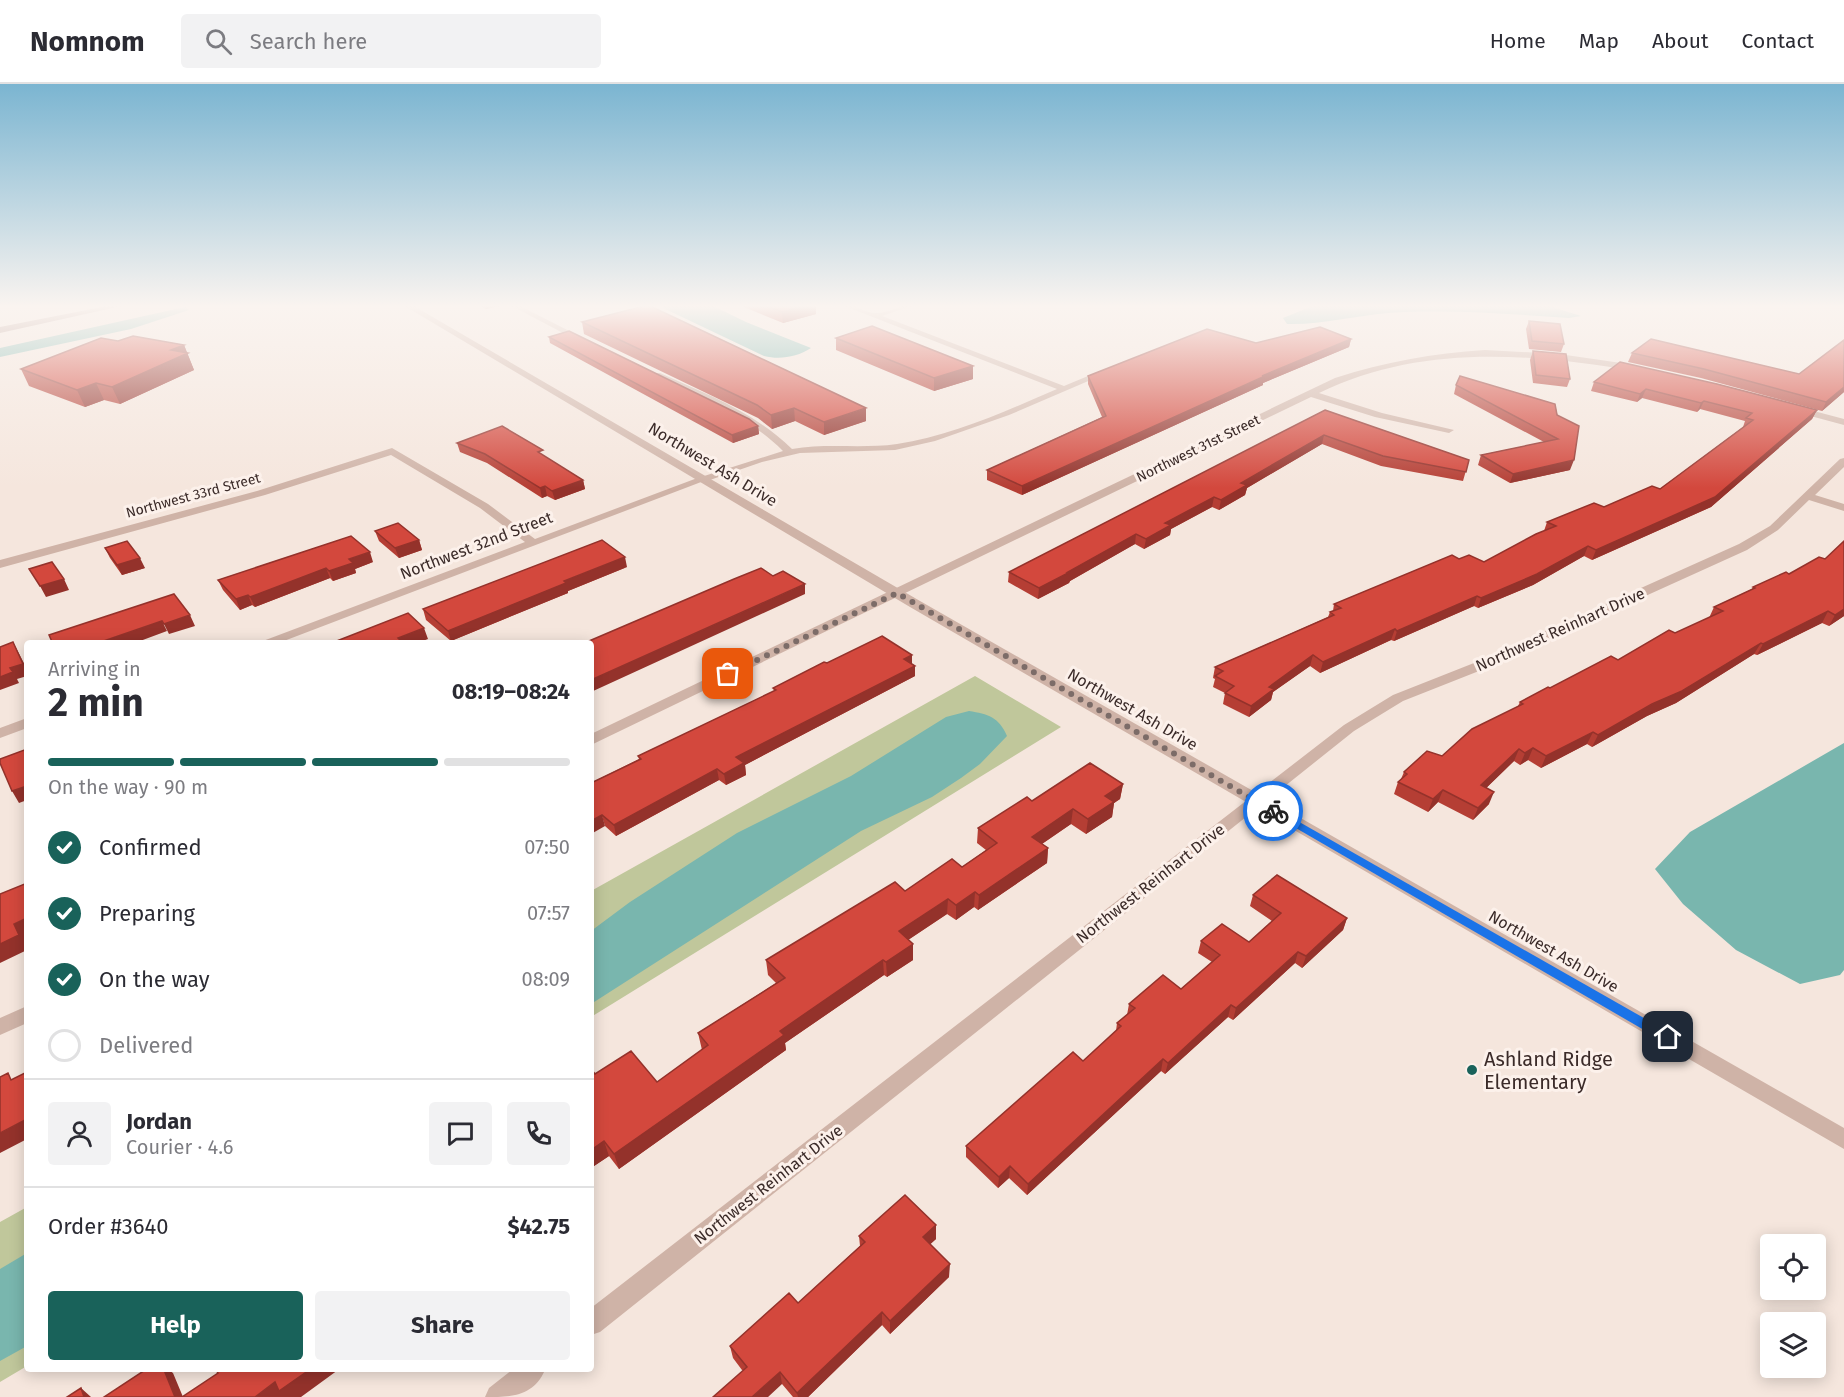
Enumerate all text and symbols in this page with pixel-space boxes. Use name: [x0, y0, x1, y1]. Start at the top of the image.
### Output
search box: [181, 14, 601, 68]
text: Nomnom: [30, 25, 145, 58]
icon: search: [202, 25, 235, 58]
text: Search here: [250, 28, 367, 55]
text: Home: [1490, 28, 1546, 54]
text: Map: [1579, 28, 1619, 54]
text: About: [1652, 28, 1709, 54]
text: Contact: [1742, 28, 1814, 54]
street label: Northwest 31st Street: [1134, 411, 1264, 486]
street label: Northwest Ash Drive: [645, 418, 781, 510]
street label: Northwest 33rd Street: [124, 469, 263, 522]
street label: Northwest 32nd Street: [397, 508, 555, 583]
street label: Northwest Reinhart Drive: [1473, 584, 1648, 675]
pin: [702, 648, 753, 699]
text: Arriving in: [48, 657, 141, 681]
icon: bag: [711, 657, 744, 690]
street label: Northwest Ash Drive: [1064, 664, 1201, 754]
text: 08:19–08:24: [452, 678, 570, 705]
text: 2 min: [48, 680, 144, 726]
text: On the way · 90 m: [48, 775, 208, 799]
courier: [1243, 781, 1303, 841]
icon: bike: [1257, 795, 1290, 828]
street label: Northwest Reinhart Drive: [1072, 820, 1228, 947]
icon: check: [48, 831, 81, 864]
text: Confirmed: [99, 834, 202, 861]
text: 07:50: [524, 835, 570, 859]
icon: check: [48, 897, 81, 930]
text: Preparing: [99, 900, 195, 927]
text: 07:57: [527, 901, 570, 925]
street label: Northwest Ash Drive: [1485, 906, 1622, 996]
icon: check: [48, 963, 81, 996]
text: On the way: [99, 966, 210, 993]
text: 08:09: [522, 967, 570, 991]
pin: [1642, 1011, 1693, 1062]
icon: home: [1651, 1020, 1684, 1053]
text: Delivered: [99, 1032, 194, 1059]
place label: Ashland Ridge Elementary: [1484, 1047, 1613, 1094]
marker: Ashland Ridge Elementary: [1465, 1063, 1479, 1077]
button: person: [48, 1102, 111, 1165]
button: chat: [429, 1102, 492, 1165]
button: phone: [507, 1102, 570, 1165]
text: Jordan: [126, 1108, 192, 1135]
street label: Northwest Reinhart Drive: [690, 1121, 846, 1248]
text: Courier · 4.6: [126, 1135, 233, 1159]
text: Order #3640: [48, 1213, 168, 1240]
text: $42.75: [507, 1213, 570, 1240]
map controls: [1760, 1234, 1826, 1378]
button: locate: [1760, 1234, 1826, 1300]
button: Help: [48, 1291, 303, 1360]
button: Share: [315, 1291, 570, 1360]
button: layers: [1760, 1312, 1826, 1378]

